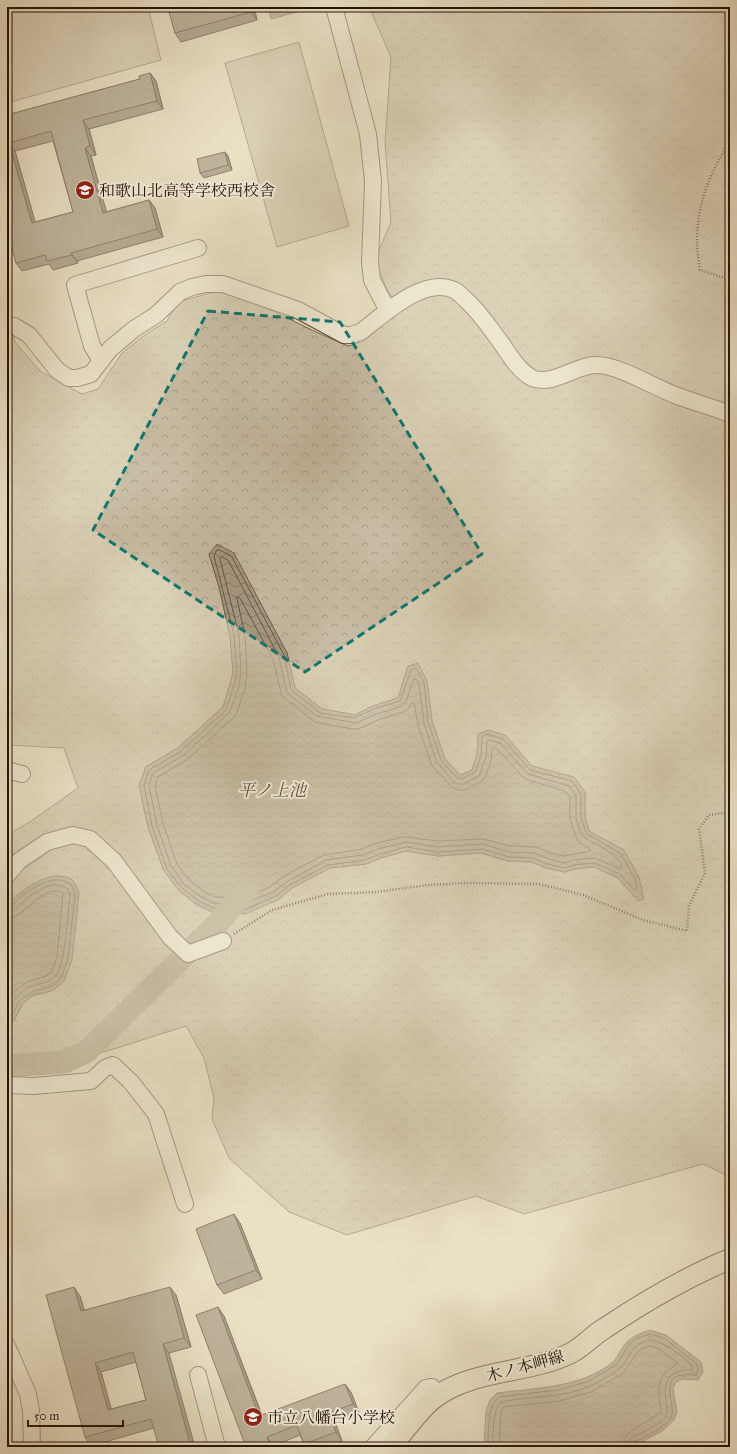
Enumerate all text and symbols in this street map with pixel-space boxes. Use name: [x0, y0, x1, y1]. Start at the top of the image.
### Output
school or university icon: 和歌山北高等学校西校舎: [74, 179, 96, 201]
place label: 和歌山北高等学校西校舎: [99, 181, 275, 200]
water label: 平ノ上池: [238, 780, 308, 801]
street label: 木ノ本岬線: [484, 1346, 566, 1386]
scale bar: [28, 1402, 123, 1428]
school or university icon: 市立八幡台小学校: [242, 1406, 264, 1428]
place label: 市立八幡台小学校: [267, 1408, 395, 1427]
text: 50 m: [34, 1409, 59, 1423]

